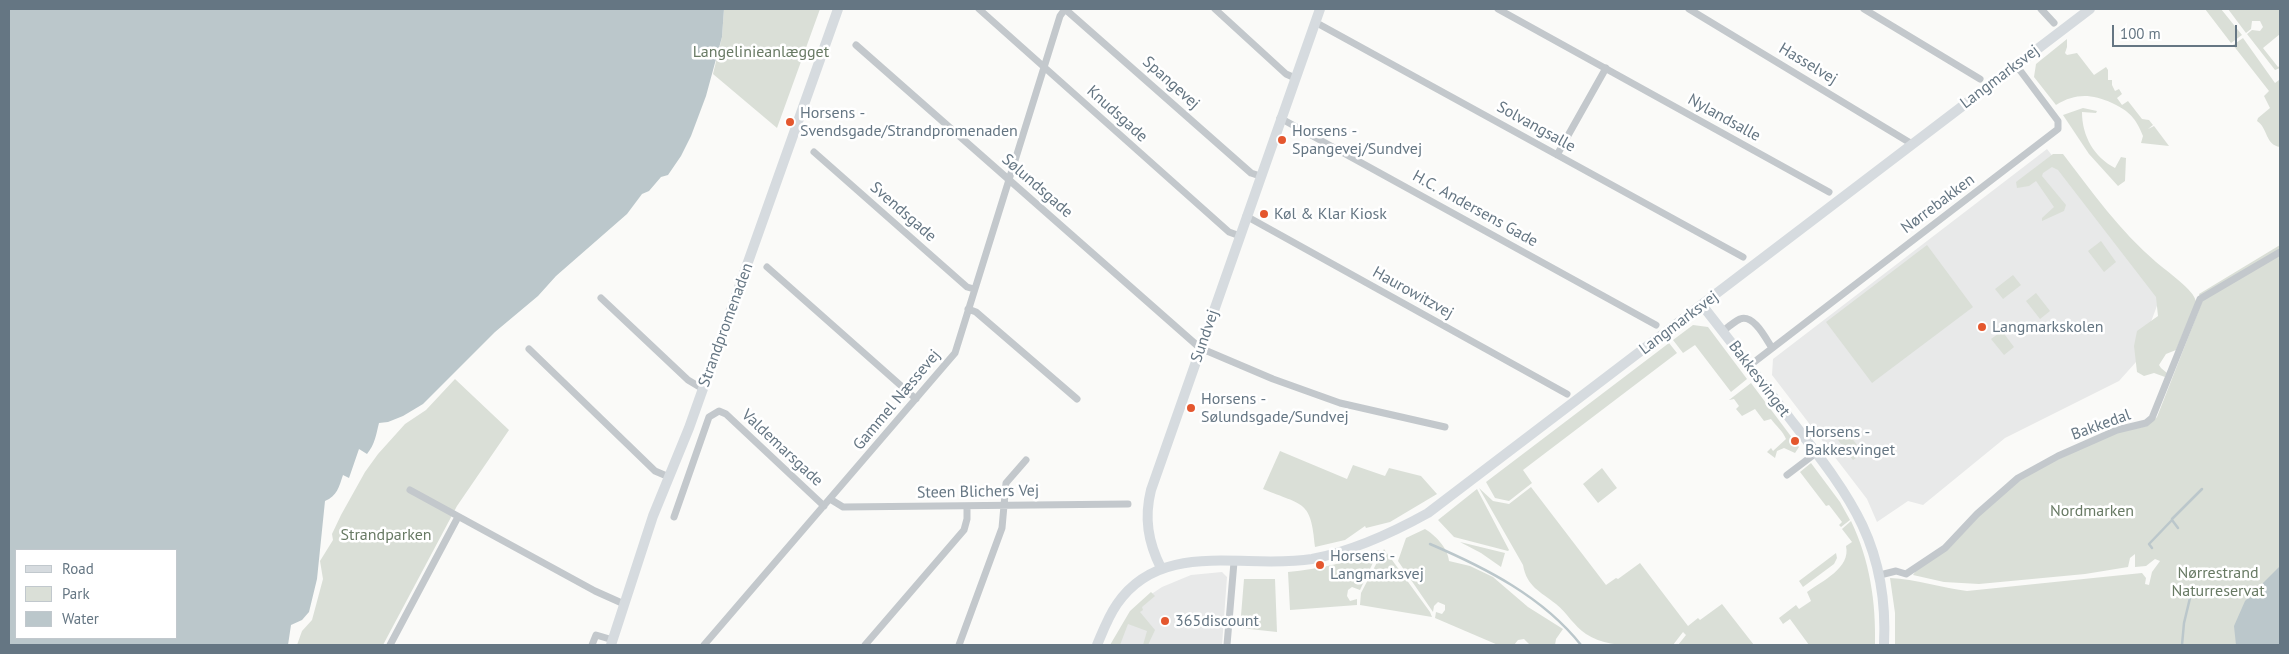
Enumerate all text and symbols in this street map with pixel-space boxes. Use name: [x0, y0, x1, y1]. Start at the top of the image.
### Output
scale bar: [2114, 15, 2239, 47]
text: 100 m: [2120, 24, 2161, 43]
street label: Hasselvej: [1775, 39, 1841, 89]
street label: Langmarksvej: [1957, 41, 2043, 113]
park label: Langelinieanlægget: [693, 42, 829, 62]
street label: Spangevej: [1139, 52, 1203, 114]
street label: Knudsgade: [1083, 82, 1151, 146]
street label: Nylandsalle: [1684, 90, 1764, 146]
street label: Solvangsalle: [1493, 98, 1579, 156]
place label: Horsens - Svendsgade/Strandpromenaden: [800, 103, 1018, 141]
marker: Horsens - Svendsgade/Strandpromenaden: [784, 116, 796, 128]
place label: Horsens - Spangevej/Sundvej: [1292, 121, 1422, 159]
marker: Horsens - Spangevej/Sundvej: [1276, 134, 1288, 146]
street label: Sølundsgade: [998, 150, 1076, 222]
street label: H.C. Andersens Gade: [1409, 167, 1541, 251]
street label: Nørrebakken: [1898, 170, 1978, 238]
street label: Svendsgade: [866, 178, 940, 246]
place label: Køl & Klar Kiosk: [1274, 204, 1387, 224]
marker: Køl & Klar Kiosk: [1258, 208, 1270, 220]
street label: Strandpromenaden: [695, 260, 757, 390]
street label: Haurowitzvej: [1369, 263, 1457, 323]
street label: Langmarksvej: [1636, 287, 1722, 359]
street label: Sundvej: [1187, 307, 1223, 365]
place label: Langmarkskolen: [1992, 317, 2104, 337]
marker: Langmarkskolen: [1976, 321, 1988, 333]
street label: Bakkesvinget: [1724, 337, 1794, 421]
street label: Gammel Næssevej: [849, 346, 945, 454]
place label: Horsens - Sølundsgade/Sundvej: [1201, 389, 1349, 427]
marker: Horsens - Sølundsgade/Sundvej: [1185, 402, 1197, 414]
street label: Bakkedal: [2069, 405, 2133, 445]
street label: Valdemarsgade: [737, 406, 827, 490]
place label: Horsens - Bakkesvinget: [1805, 422, 1895, 460]
marker: Horsens - Bakkesvinget: [1789, 435, 1801, 447]
street label: Steen Blichers Vej: [917, 481, 1039, 503]
park label: Nordmarken: [2050, 501, 2134, 521]
park label: Strandparken: [340, 525, 432, 545]
place label: Horsens - Langmarksvej: [1330, 546, 1424, 584]
legend: [15, 549, 178, 639]
text: Road: [62, 559, 94, 578]
marker: Horsens - Langmarksvej: [1314, 559, 1326, 571]
park label: Nørrestrand Naturreservat: [2171, 563, 2265, 601]
text: Park: [62, 584, 90, 603]
text: Water: [62, 609, 99, 628]
place label: 365discount: [1175, 611, 1259, 631]
marker: 365discount: [1159, 615, 1171, 627]

